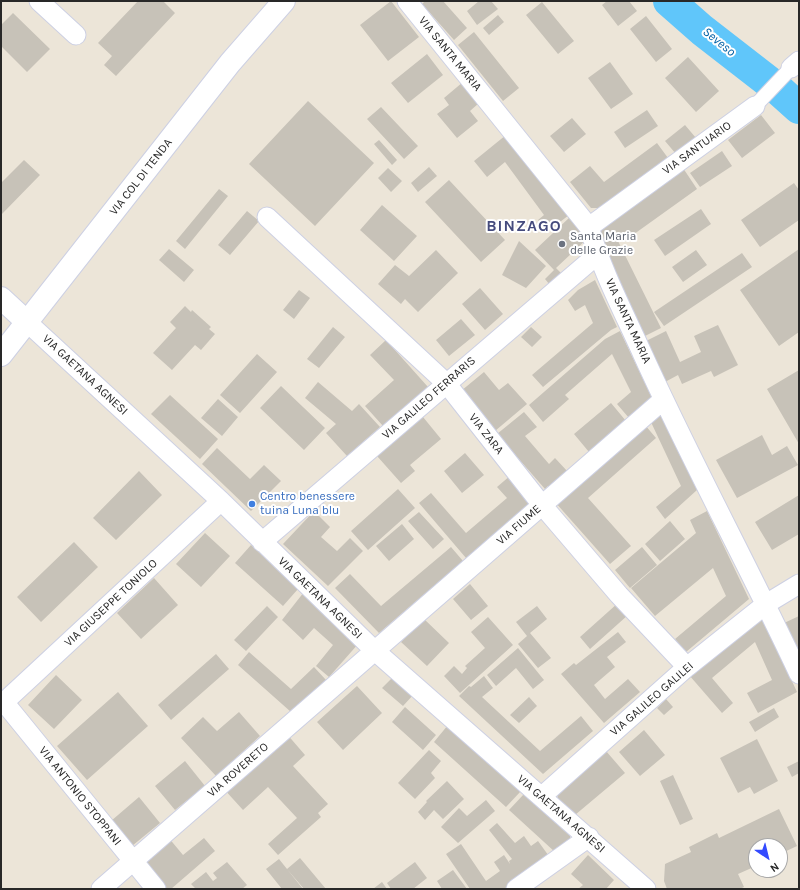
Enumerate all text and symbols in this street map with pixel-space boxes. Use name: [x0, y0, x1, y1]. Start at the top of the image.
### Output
street label: VIA SANTA MARIA: [415, 14, 485, 94]
water label: Seveso: [700, 24, 738, 60]
street label: VIA SANTUARIO: [660, 118, 734, 178]
street label: VIA COL DI TENDA: [107, 136, 175, 218]
district label: BINZAGO: [486, 216, 562, 236]
place label: Santa Maria delle Grazie: [570, 230, 636, 258]
marker: Santa Maria delle Grazie: [557, 239, 567, 249]
street label: VIA SANTA MARIA: [602, 276, 654, 366]
street label: VIA GAETANA AGNESI: [39, 332, 131, 418]
street label: VIA GALILEO FERRARIS: [379, 354, 479, 442]
street label: VIA ZARA: [466, 411, 506, 457]
place label: Centro benessere tuina Luna blu: [260, 490, 355, 518]
marker: Centro benessere tuina Luna blu: [247, 499, 257, 509]
street label: VIA FIUME: [494, 502, 544, 548]
street label: VIA GAETANA AGNESI: [275, 554, 365, 642]
street label: VIA GIUSEPPE TONIOLO: [61, 556, 161, 650]
street label: VIA GALILEO GALILEI: [607, 659, 697, 739]
street label: VIA ROVERETO: [205, 740, 271, 800]
street label: VIA ANTONIO STOPPANI: [36, 744, 124, 848]
street label: VIA GAETANA AGNESI: [514, 772, 608, 856]
north arrow: [748, 838, 788, 878]
text: N: [768, 860, 782, 875]

